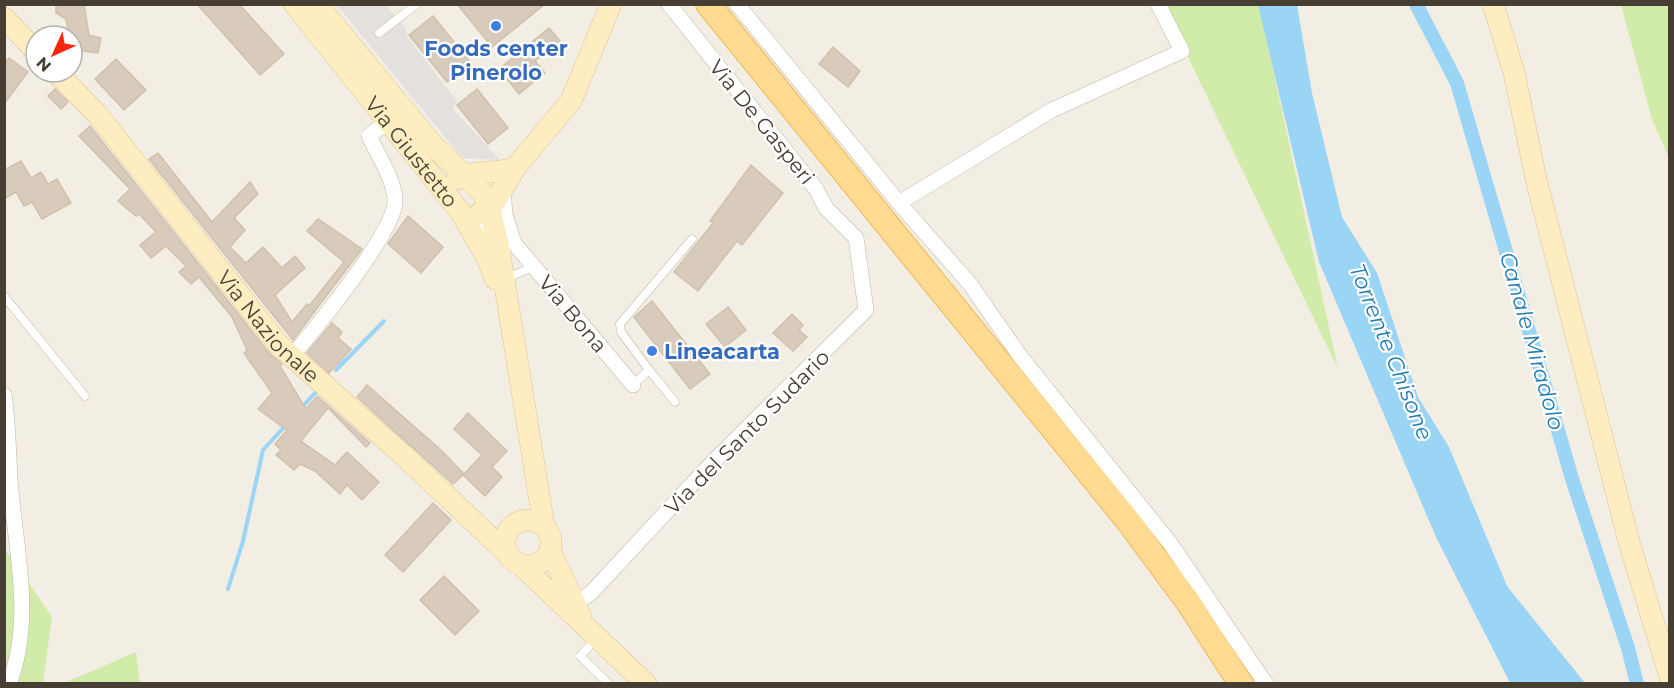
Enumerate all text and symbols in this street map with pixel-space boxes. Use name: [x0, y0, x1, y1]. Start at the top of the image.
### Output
marker: Foods center Pinerolo: [489, 19, 503, 33]
north arrow: [24, 24, 84, 84]
place label: Foods center Pinerolo: [424, 36, 568, 85]
text: N: [32, 53, 55, 76]
street label: Via De Gasperi: [704, 55, 820, 189]
street label: Via Giustetto: [360, 91, 464, 212]
water label: Canale Miradolo: [1494, 249, 1570, 433]
water label: Torrente Chisone: [1343, 260, 1439, 444]
street label: Via Nazionale: [212, 265, 325, 388]
street label: Via Bona: [533, 270, 613, 358]
place label: Lineacarta: [664, 339, 780, 364]
marker: Lineacarta: [645, 344, 659, 358]
street label: Via del Santo Sudario: [659, 344, 835, 520]

